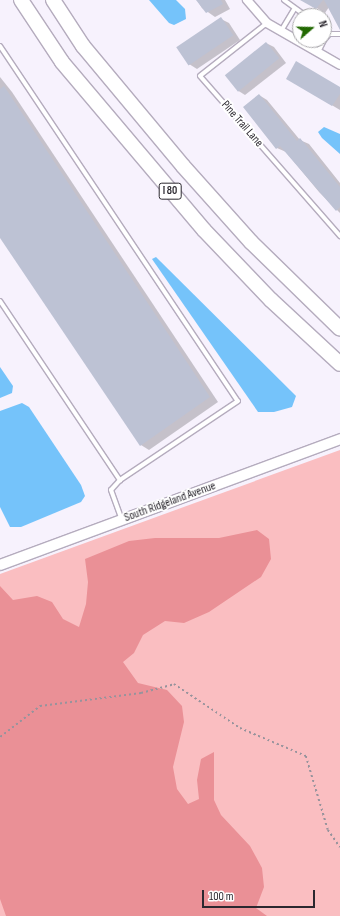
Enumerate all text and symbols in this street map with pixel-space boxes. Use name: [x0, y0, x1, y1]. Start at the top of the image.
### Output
north arrow: [292, 8, 332, 48]
text: N: [316, 19, 330, 29]
street label: Pine Trail Lane: [218, 98, 266, 150]
road number: I 80: [158, 182, 182, 200]
street label: South Ridgeland Avenue: [122, 479, 218, 525]
scale bar: [204, 882, 317, 908]
text: 100 m: [209, 889, 234, 904]

